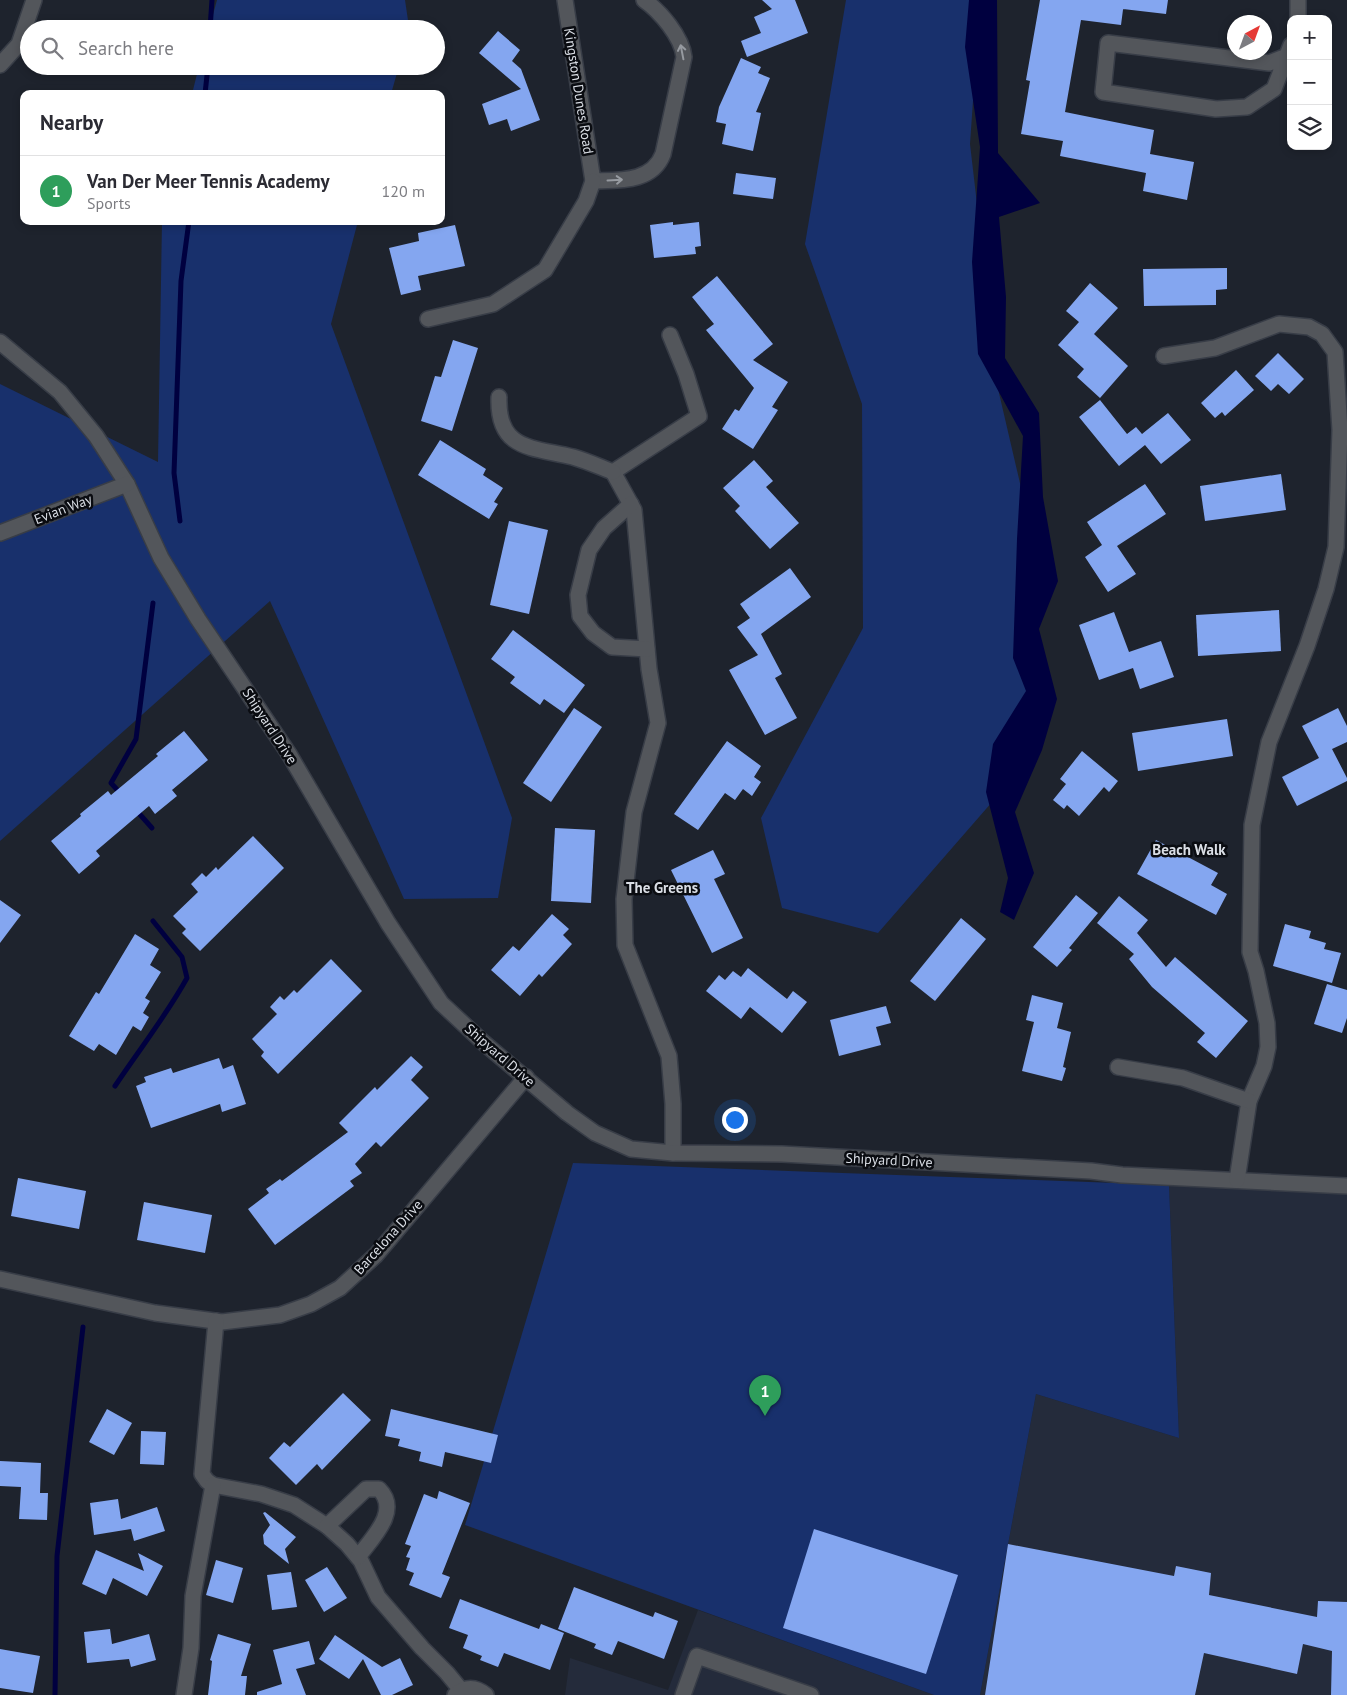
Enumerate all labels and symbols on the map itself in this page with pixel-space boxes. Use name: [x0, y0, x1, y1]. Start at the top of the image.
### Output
north arrow: [1227, 15, 1272, 60]
street label: Kingston Dunes Road: [560, 27, 598, 155]
one-way arrow: [677, 45, 687, 61]
one-way arrow: [607, 176, 623, 185]
street label: Evian Way: [31, 490, 95, 528]
street label: Shipyard Drive: [239, 685, 301, 767]
district label: Beach Walk: [1152, 840, 1226, 859]
district label: The Greens: [626, 878, 698, 897]
street label: Shipyard Drive: [461, 1020, 539, 1090]
your location: [722, 1107, 748, 1133]
street label: Shipyard Drive: [845, 1149, 933, 1171]
street label: Barcelona Drive: [350, 1196, 426, 1278]
pin: 1: [749, 1375, 781, 1416]

